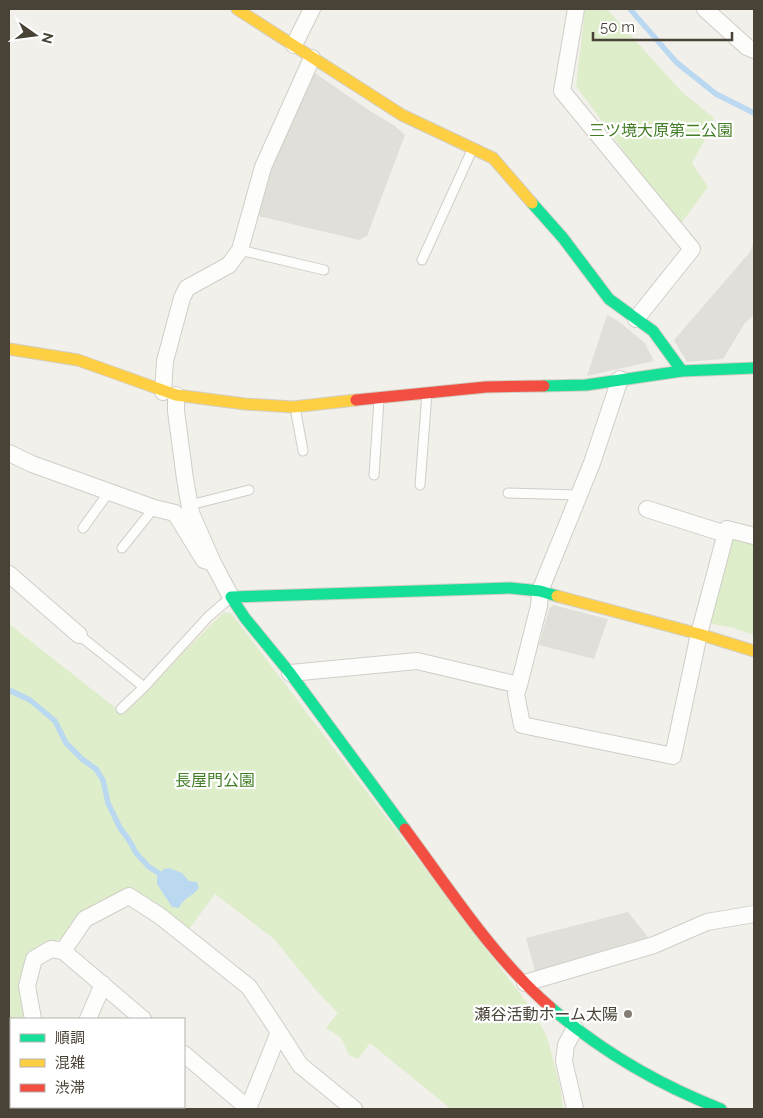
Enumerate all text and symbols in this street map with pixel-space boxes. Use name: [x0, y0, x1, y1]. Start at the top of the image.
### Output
north arrow: [10, 10, 60, 60]
scale bar: [593, 10, 732, 42]
text: 50 m: [600, 18, 635, 36]
text: N: [39, 31, 57, 45]
park label: 三ツ境大原第二公園: [589, 121, 733, 140]
park label: 長屋門公園: [175, 771, 255, 790]
place label: 瀬谷活動ホーム太陽: [474, 1005, 618, 1024]
marker: 瀬谷活動ホーム太陽: [622, 1008, 634, 1020]
legend: [10, 1018, 185, 1108]
text: 順調: [55, 1029, 85, 1047]
text: 混雑: [55, 1054, 85, 1072]
text: 渋滞: [55, 1079, 85, 1097]

